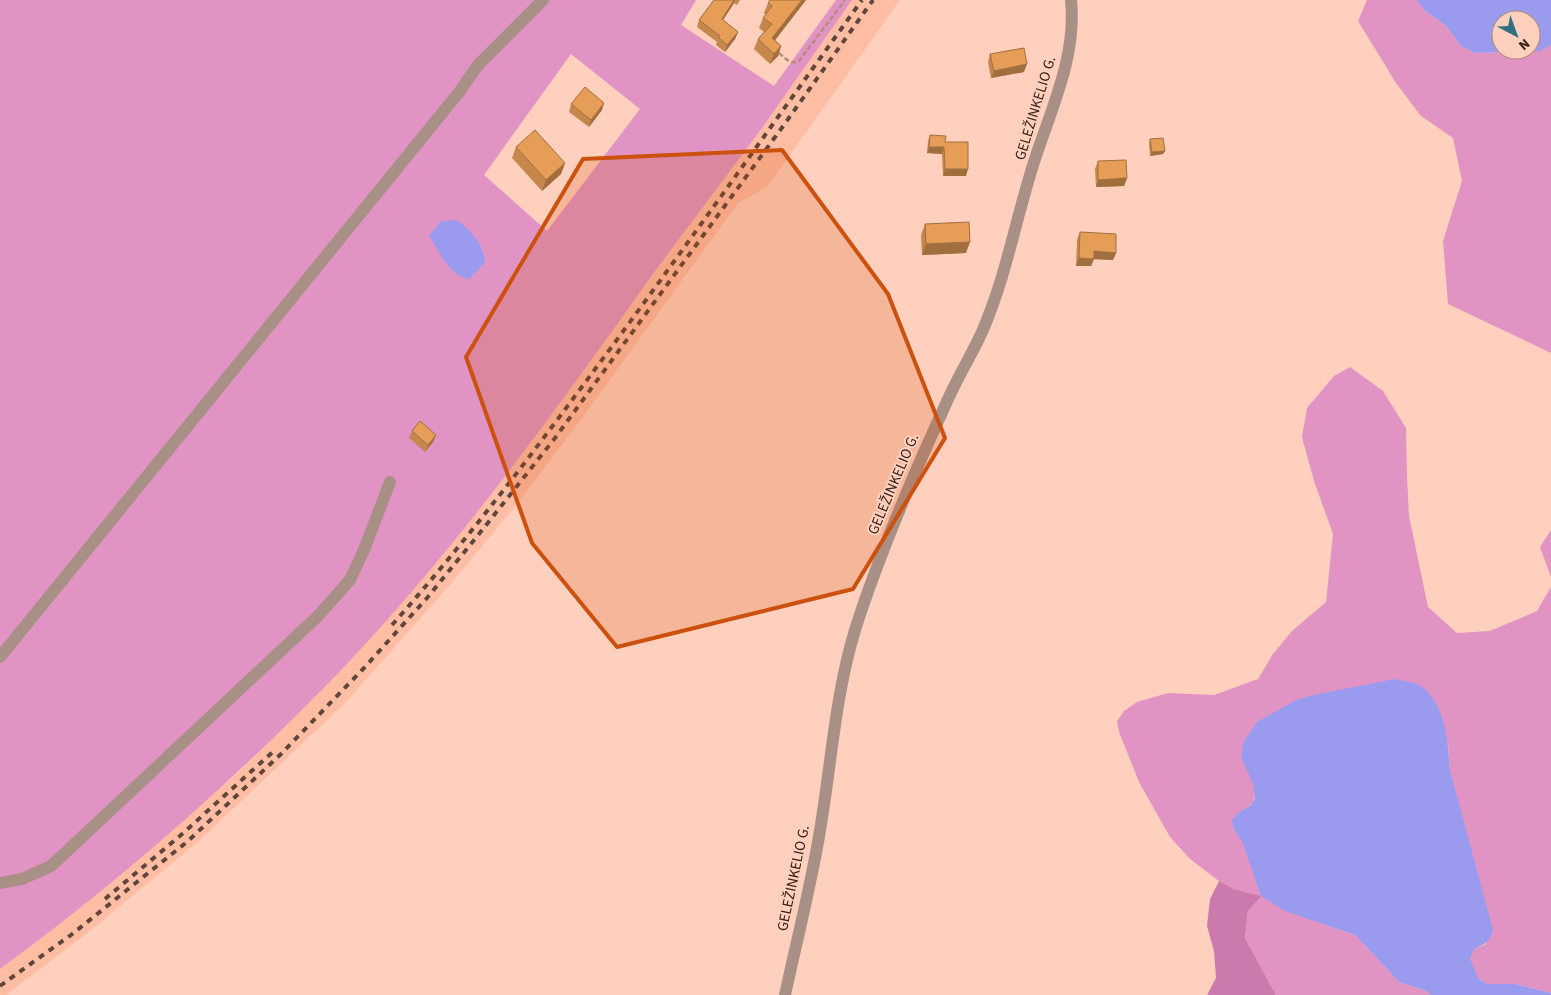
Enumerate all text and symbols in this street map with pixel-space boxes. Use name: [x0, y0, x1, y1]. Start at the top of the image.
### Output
north arrow: [1491, 10, 1541, 60]
text: N: [1514, 33, 1534, 55]
street label: GELEŽINKELIO G.: [1010, 53, 1061, 163]
street label: GELEŽINKELIO G.: [863, 430, 924, 538]
street label: GELEŽINKELIO G.: [772, 823, 815, 933]

